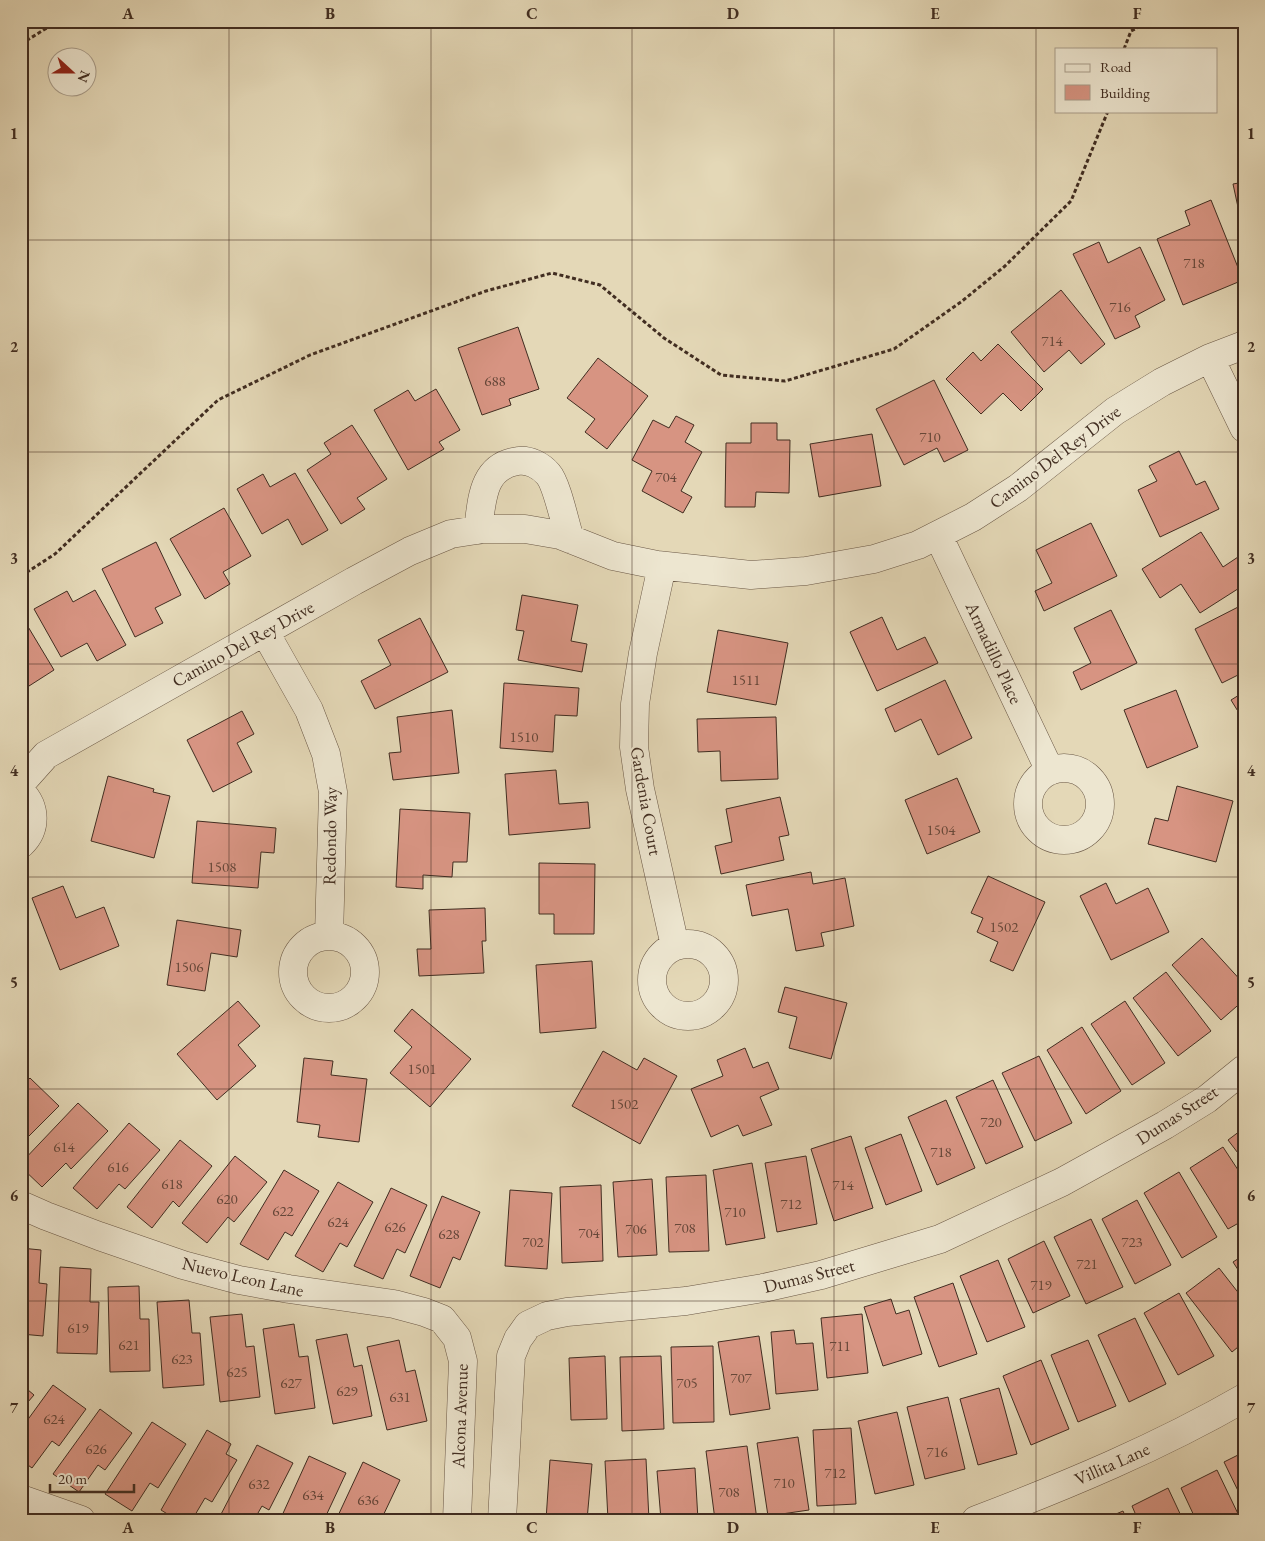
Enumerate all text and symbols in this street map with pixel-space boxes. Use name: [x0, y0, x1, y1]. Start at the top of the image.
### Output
text: A: [121, 3, 134, 24]
text: B: [325, 3, 335, 24]
text: C: [526, 3, 538, 24]
text: D: [727, 3, 739, 24]
text: E: [930, 3, 940, 24]
text: F: [1133, 3, 1142, 24]
north arrow: [48, 48, 98, 98]
legend: [1055, 48, 1218, 112]
text: Road: [1100, 57, 1132, 76]
text: N: [73, 68, 95, 86]
text: Building: [1100, 83, 1150, 102]
text: 1: [10, 123, 18, 144]
text: 1: [1247, 123, 1255, 144]
house number: 718: [1183, 253, 1205, 272]
house number: 716: [1109, 297, 1131, 316]
house number: 714: [1041, 331, 1064, 350]
text: 2: [10, 336, 19, 357]
text: 2: [1247, 336, 1256, 357]
house number: 688: [484, 371, 506, 390]
street label: Camino Del Rey Drive: [984, 400, 1125, 514]
house number: 710: [919, 427, 941, 446]
house number: 704: [655, 467, 678, 486]
text: 3: [10, 548, 18, 569]
text: 3: [1247, 548, 1255, 569]
street label: Camino Del Rey Drive: [168, 595, 318, 692]
street label: Armadillo Place: [960, 597, 1028, 707]
house number: 1511: [732, 670, 760, 689]
house number: 1510: [510, 727, 538, 746]
street label: Gardenia Court: [626, 745, 667, 857]
text: 4: [10, 760, 19, 781]
text: 4: [1247, 760, 1256, 781]
street label: Redondo Way: [317, 786, 342, 885]
house number: 1504: [927, 820, 956, 839]
house number: 1508: [208, 857, 236, 876]
house number: 1502: [990, 917, 1019, 936]
house number: 1506: [175, 957, 203, 976]
text: 5: [10, 972, 18, 993]
text: 5: [1247, 972, 1255, 993]
house number: 1501: [408, 1059, 436, 1078]
street label: Dumas Street: [1131, 1079, 1222, 1150]
house number: 1502: [610, 1094, 639, 1113]
house number: 720: [980, 1112, 1002, 1131]
house number: 614: [53, 1137, 76, 1156]
house number: 718: [930, 1142, 952, 1161]
house number: 616: [107, 1157, 129, 1176]
house number: 618: [161, 1174, 183, 1193]
house number: 714: [832, 1175, 855, 1194]
text: 6: [10, 1185, 19, 1206]
text: 6: [1247, 1185, 1256, 1206]
house number: 620: [216, 1189, 238, 1208]
house number: 712: [780, 1194, 803, 1213]
house number: 622: [272, 1201, 295, 1220]
house number: 710: [724, 1202, 746, 1221]
house number: 624: [327, 1212, 350, 1231]
house number: 626: [384, 1217, 406, 1236]
house number: 708: [674, 1218, 696, 1237]
house number: 706: [625, 1219, 647, 1238]
house number: 704: [578, 1223, 601, 1242]
house number: 628: [438, 1224, 460, 1243]
house number: 702: [522, 1232, 545, 1251]
house number: 723: [1121, 1232, 1143, 1251]
street label: Nuevo Leon Lane: [180, 1251, 306, 1302]
street label: Dumas Street: [761, 1253, 857, 1298]
house number: 721: [1076, 1254, 1098, 1273]
house number: 719: [1030, 1275, 1052, 1294]
house number: 619: [67, 1318, 89, 1337]
house number: 621: [118, 1335, 140, 1354]
house number: 711: [829, 1336, 851, 1355]
house number: 623: [171, 1349, 193, 1368]
house number: 625: [226, 1362, 248, 1381]
street label: Alcona Avenue: [446, 1363, 473, 1470]
house number: 707: [730, 1368, 753, 1387]
house number: 627: [280, 1373, 303, 1392]
house number: 705: [676, 1373, 698, 1392]
house number: 629: [336, 1381, 358, 1400]
house number: 631: [389, 1387, 411, 1406]
text: 7: [10, 1397, 19, 1418]
text: 7: [1247, 1397, 1256, 1418]
house number: 624: [43, 1409, 66, 1428]
street label: Villita Lane: [1071, 1437, 1153, 1490]
house number: 626: [85, 1439, 107, 1458]
house number: 716: [926, 1442, 948, 1461]
scale bar: [50, 1461, 134, 1493]
house number: 712: [824, 1463, 847, 1482]
text: 20 m: [58, 1469, 87, 1488]
house number: 710: [773, 1473, 795, 1492]
house number: 632: [248, 1474, 271, 1493]
house number: 708: [718, 1482, 740, 1501]
house number: 634: [302, 1485, 325, 1504]
house number: 636: [357, 1490, 379, 1509]
text: A: [121, 1517, 134, 1538]
text: B: [325, 1517, 335, 1538]
text: C: [526, 1517, 538, 1538]
text: D: [727, 1517, 739, 1538]
text: E: [930, 1517, 940, 1538]
text: F: [1133, 1517, 1142, 1538]

